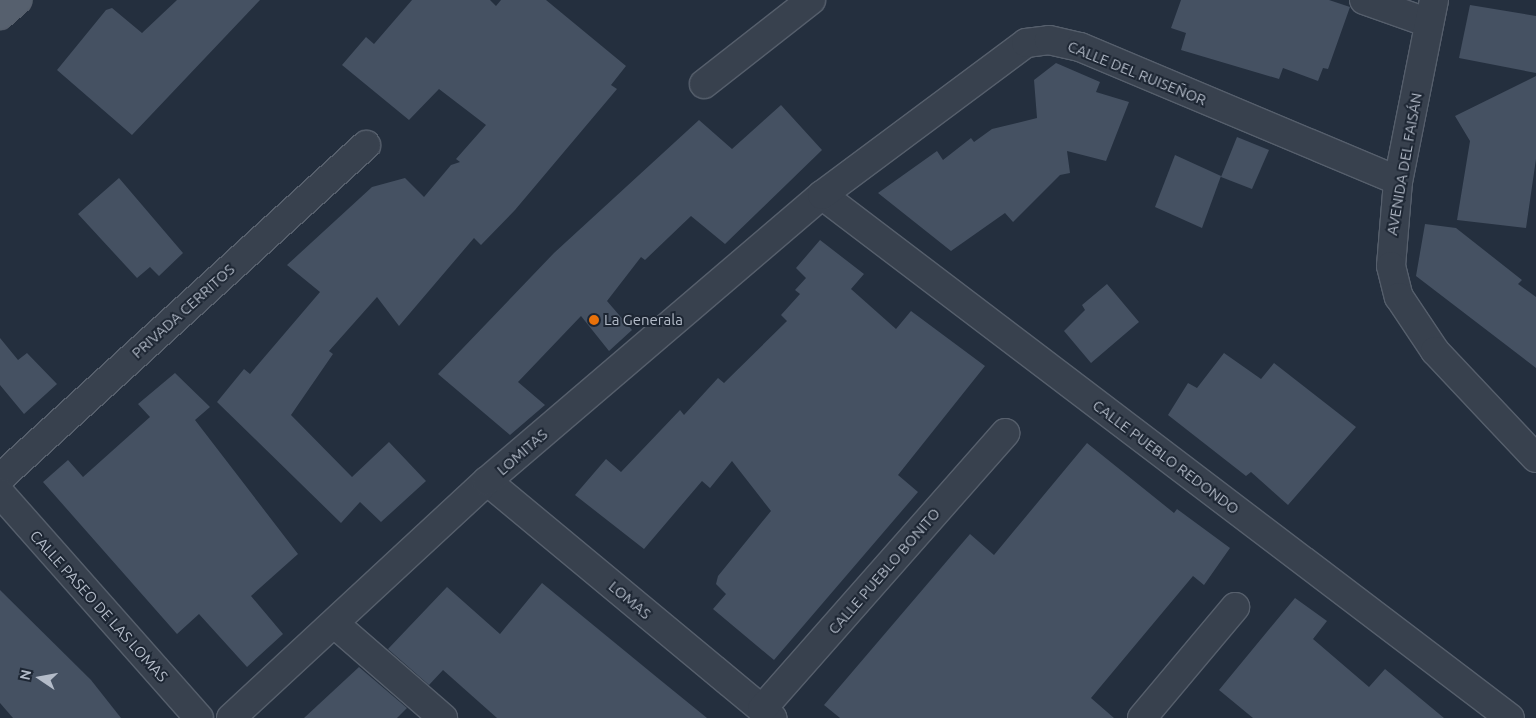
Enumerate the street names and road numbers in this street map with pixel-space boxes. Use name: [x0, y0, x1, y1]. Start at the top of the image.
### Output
street label: CALLE DEL RUISEÑOR: [1065, 37, 1209, 109]
street label: AVENIDA DEL FAISÁN: [1383, 91, 1425, 237]
street label: PRIVADA CERRITOS: [128, 260, 238, 362]
street label: CALLE PUEBLO REDONDO: [1089, 396, 1243, 518]
street label: LOMITAS: [493, 425, 551, 479]
street label: CALLE PUEBLO BONITO: [824, 504, 944, 638]
street label: CALLE PASEO DE LAS LOMAS: [26, 527, 172, 685]
street label: LOMAS: [605, 577, 655, 623]

